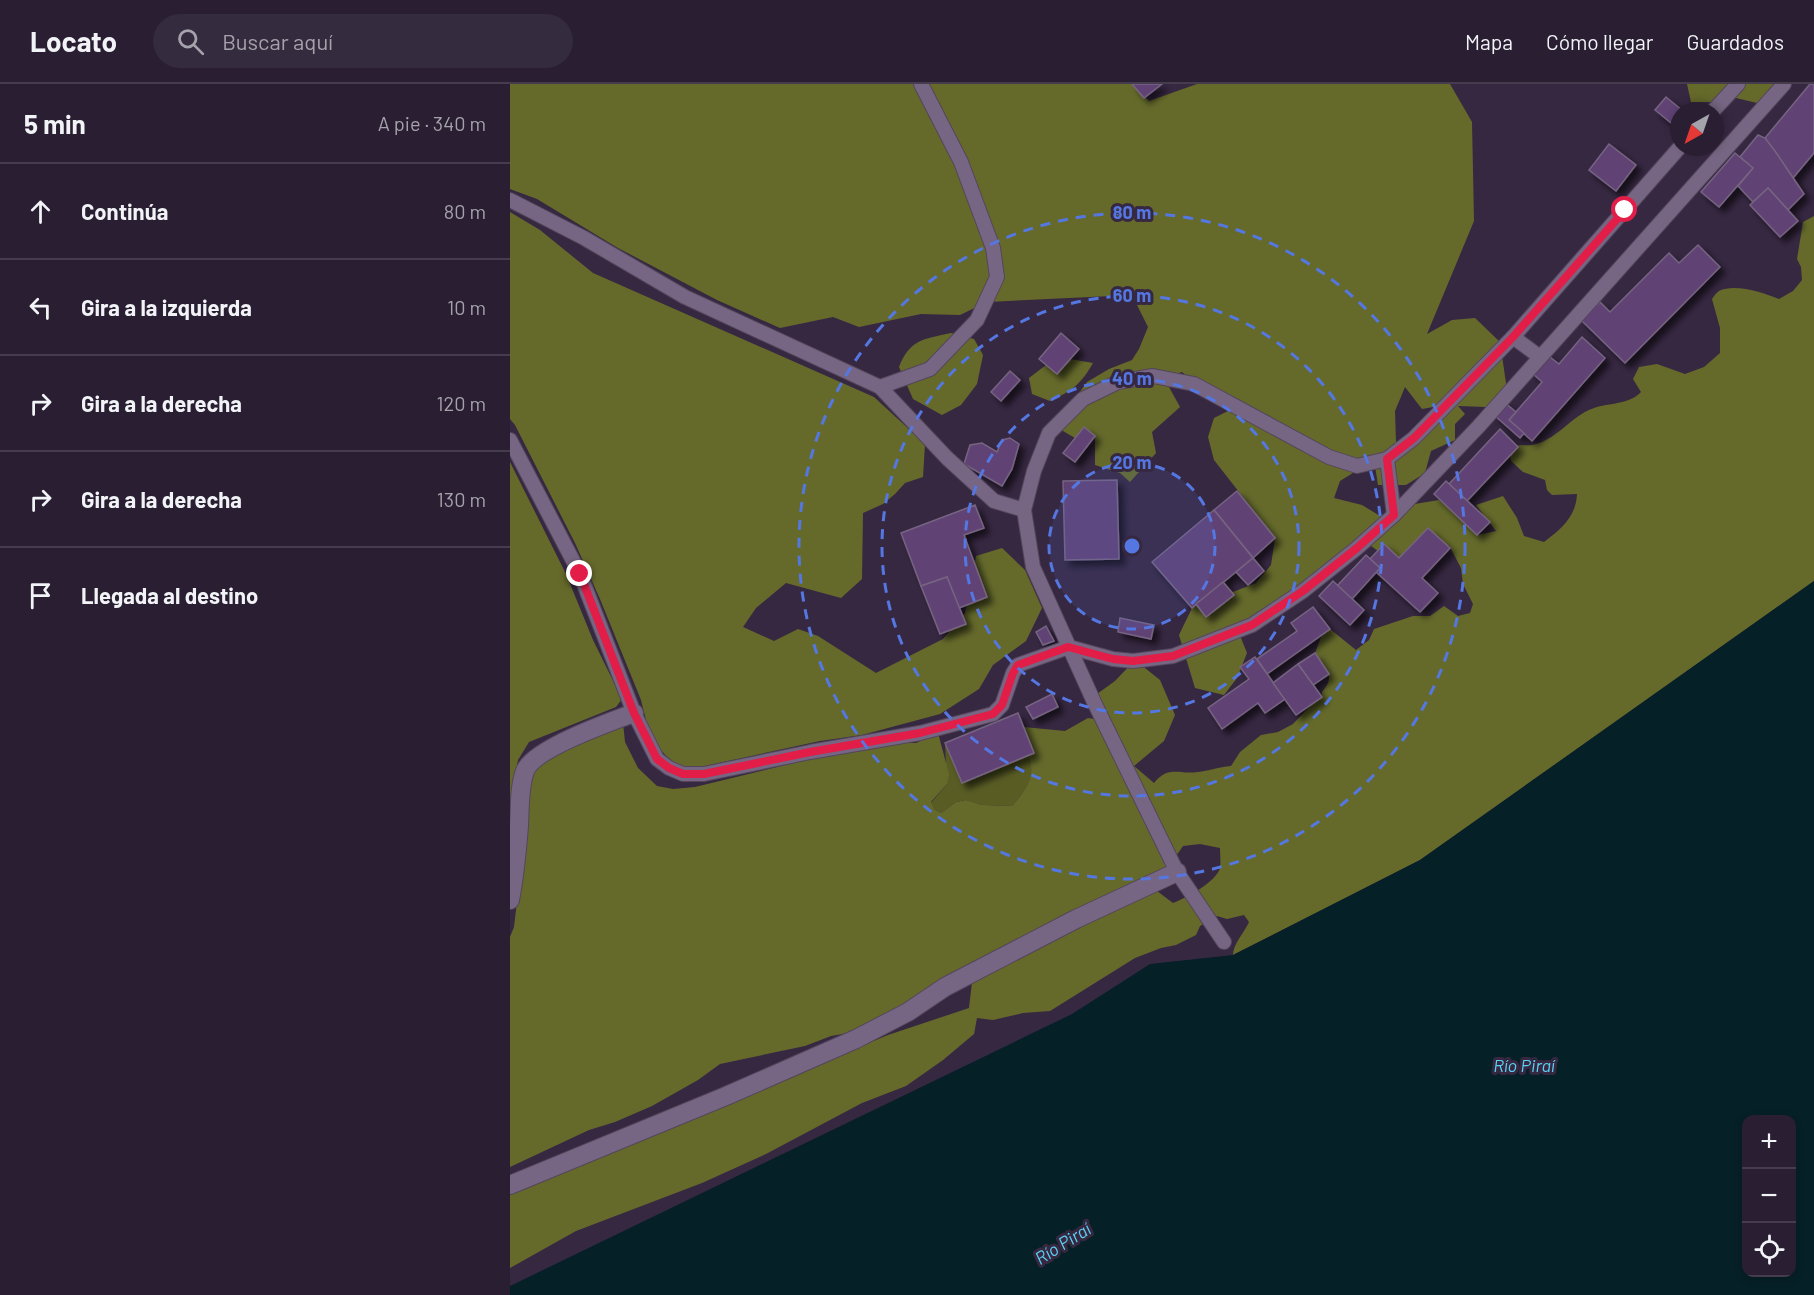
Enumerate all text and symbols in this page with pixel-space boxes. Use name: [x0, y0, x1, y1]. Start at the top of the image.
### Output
search box: [153, 14, 573, 68]
text: Locato: [30, 24, 117, 58]
icon: search: [174, 25, 207, 58]
text: Buscar aquí: [222, 28, 333, 54]
text: Mapa: [1465, 29, 1513, 54]
text: Cómo llegar: [1546, 29, 1653, 54]
text: Guardados: [1686, 29, 1784, 54]
north arrow: [1670, 102, 1724, 156]
text: 5 min: [24, 108, 86, 139]
text: A pie · 340 m: [378, 111, 486, 135]
icon: ahead: [24, 195, 57, 228]
route start: [1611, 196, 1637, 222]
text: Continúa: [81, 198, 168, 224]
text: 80 m: [444, 199, 486, 223]
text: 80 m: [1113, 201, 1151, 223]
text: 60 m: [1113, 284, 1151, 306]
icon: left: [24, 291, 57, 324]
text: Gira a la izquierda: [81, 294, 252, 320]
text: 10 m: [447, 295, 486, 319]
text: 40 m: [1112, 367, 1152, 389]
icon: right: [24, 387, 57, 420]
text: Gira a la derecha: [81, 390, 242, 416]
text: 120 m: [436, 391, 486, 415]
text: 20 m: [1113, 451, 1151, 473]
icon: right: [24, 483, 57, 516]
text: Gira a la derecha: [81, 486, 242, 512]
text: 130 m: [437, 487, 486, 511]
centre of rings: [1122, 536, 1142, 556]
route end: [566, 560, 592, 586]
icon: arrive: [24, 579, 57, 612]
text: Llegada al destino: [81, 582, 258, 608]
water label: Río Piraí: [1493, 1054, 1556, 1076]
map controls: [1742, 1115, 1796, 1277]
button: +: [1742, 1115, 1796, 1169]
button: −: [1742, 1169, 1796, 1223]
water label: Río Piraí: [1031, 1217, 1096, 1269]
button: locate: [1742, 1223, 1796, 1277]

